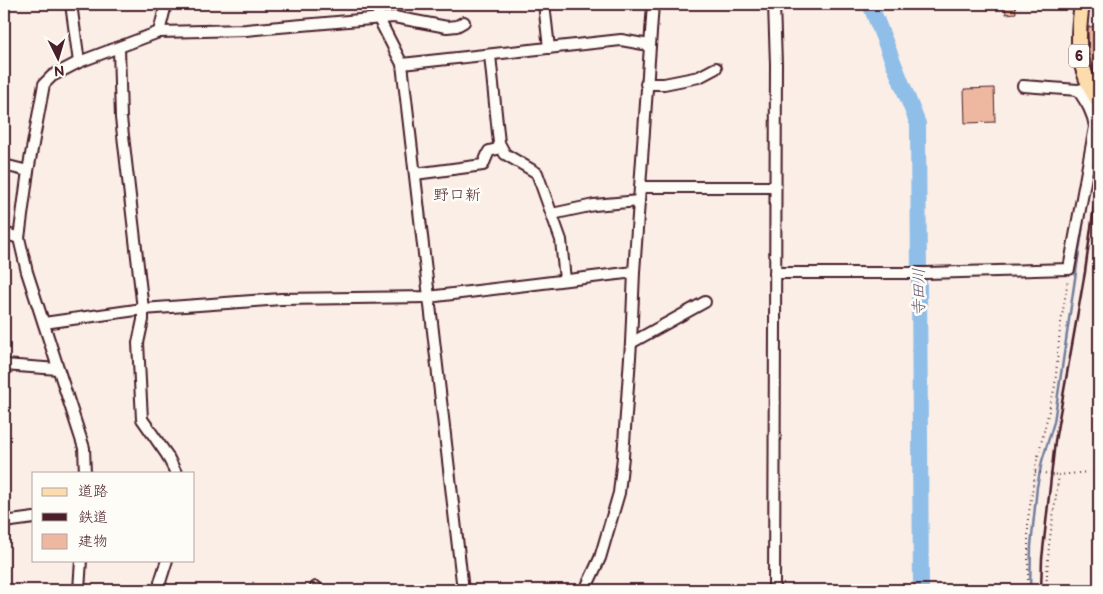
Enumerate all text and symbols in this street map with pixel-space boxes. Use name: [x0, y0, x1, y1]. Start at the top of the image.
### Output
north arrow: [32, 32, 82, 82]
road number: 6: [1069, 44, 1089, 68]
text: N: [53, 62, 65, 79]
district label: 野口新: [433, 186, 481, 205]
water label: 寺田川: [910, 268, 929, 316]
legend: [32, 472, 195, 562]
text: 道路: [78, 482, 108, 501]
text: 鉄道: [78, 508, 108, 527]
text: 建物: [78, 532, 108, 551]

